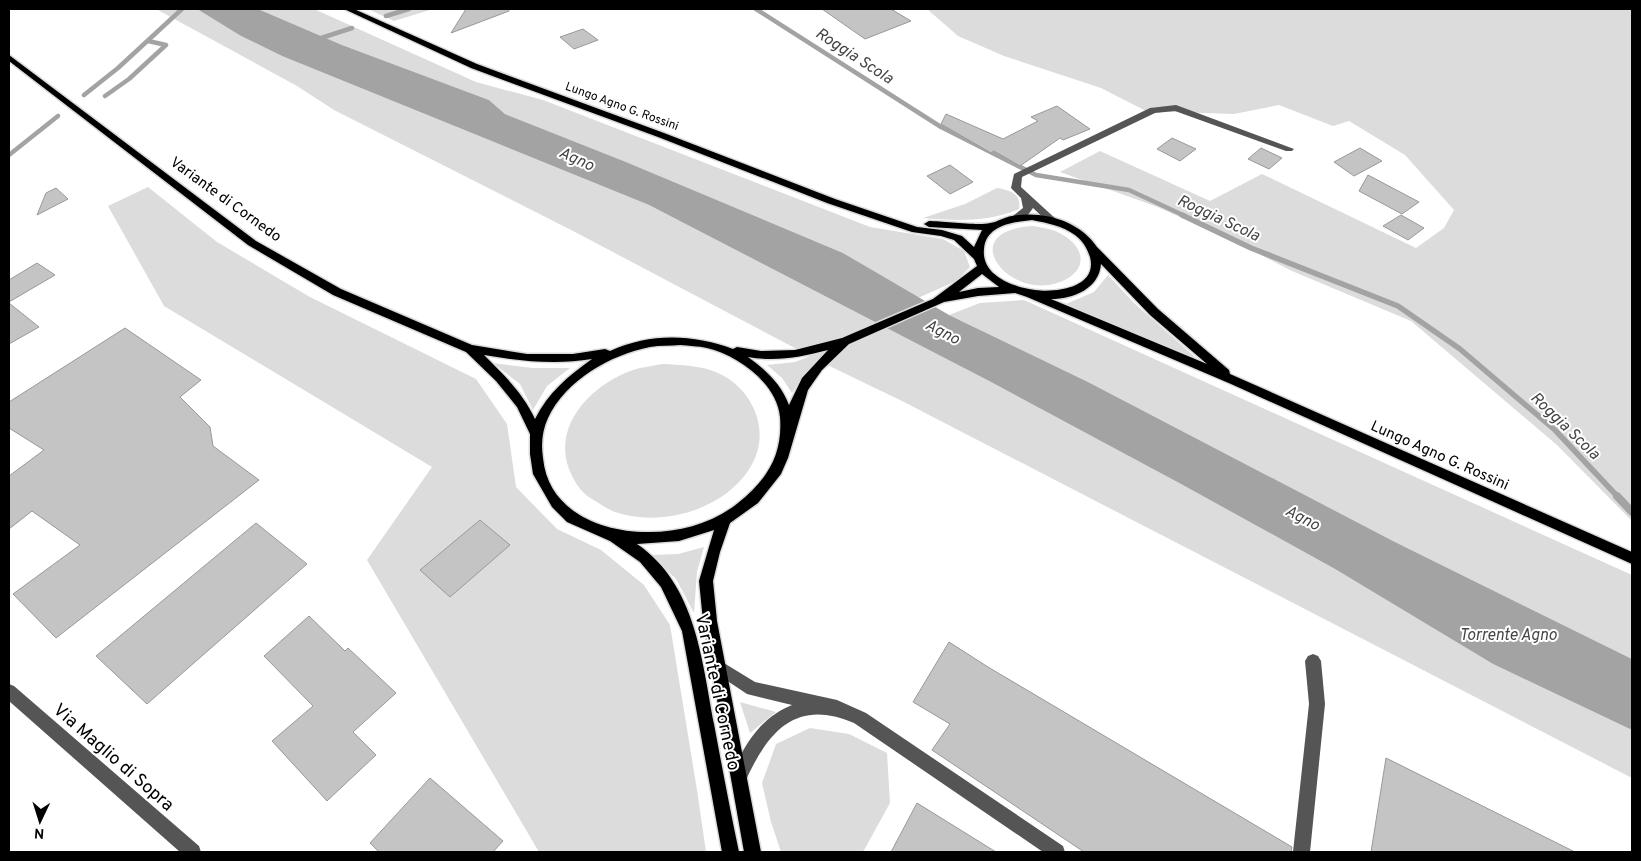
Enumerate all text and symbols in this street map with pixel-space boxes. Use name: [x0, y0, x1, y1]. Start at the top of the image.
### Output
water label: Roggia Scola: [811, 24, 897, 90]
street label: Lungo Agno G. Rossini: [563, 79, 681, 135]
water label: Agno: [556, 143, 597, 177]
street label: Variante di Cornedo: [166, 153, 285, 247]
water label: Roggia Scola: [1174, 191, 1263, 247]
water label: Agno: [921, 316, 963, 350]
water label: Roggia Scola: [1526, 388, 1604, 465]
street label: Lungo Agno G. Rossini: [1367, 417, 1512, 495]
water label: Agno: [1281, 502, 1323, 536]
street label: Variante di Cornedo: [689, 612, 744, 773]
water label: Torrente Agno: [1459, 626, 1557, 646]
street label: Via Maglio di Sopra: [48, 699, 178, 817]
north arrow: [15, 796, 65, 846]
text: N: [34, 824, 45, 841]

